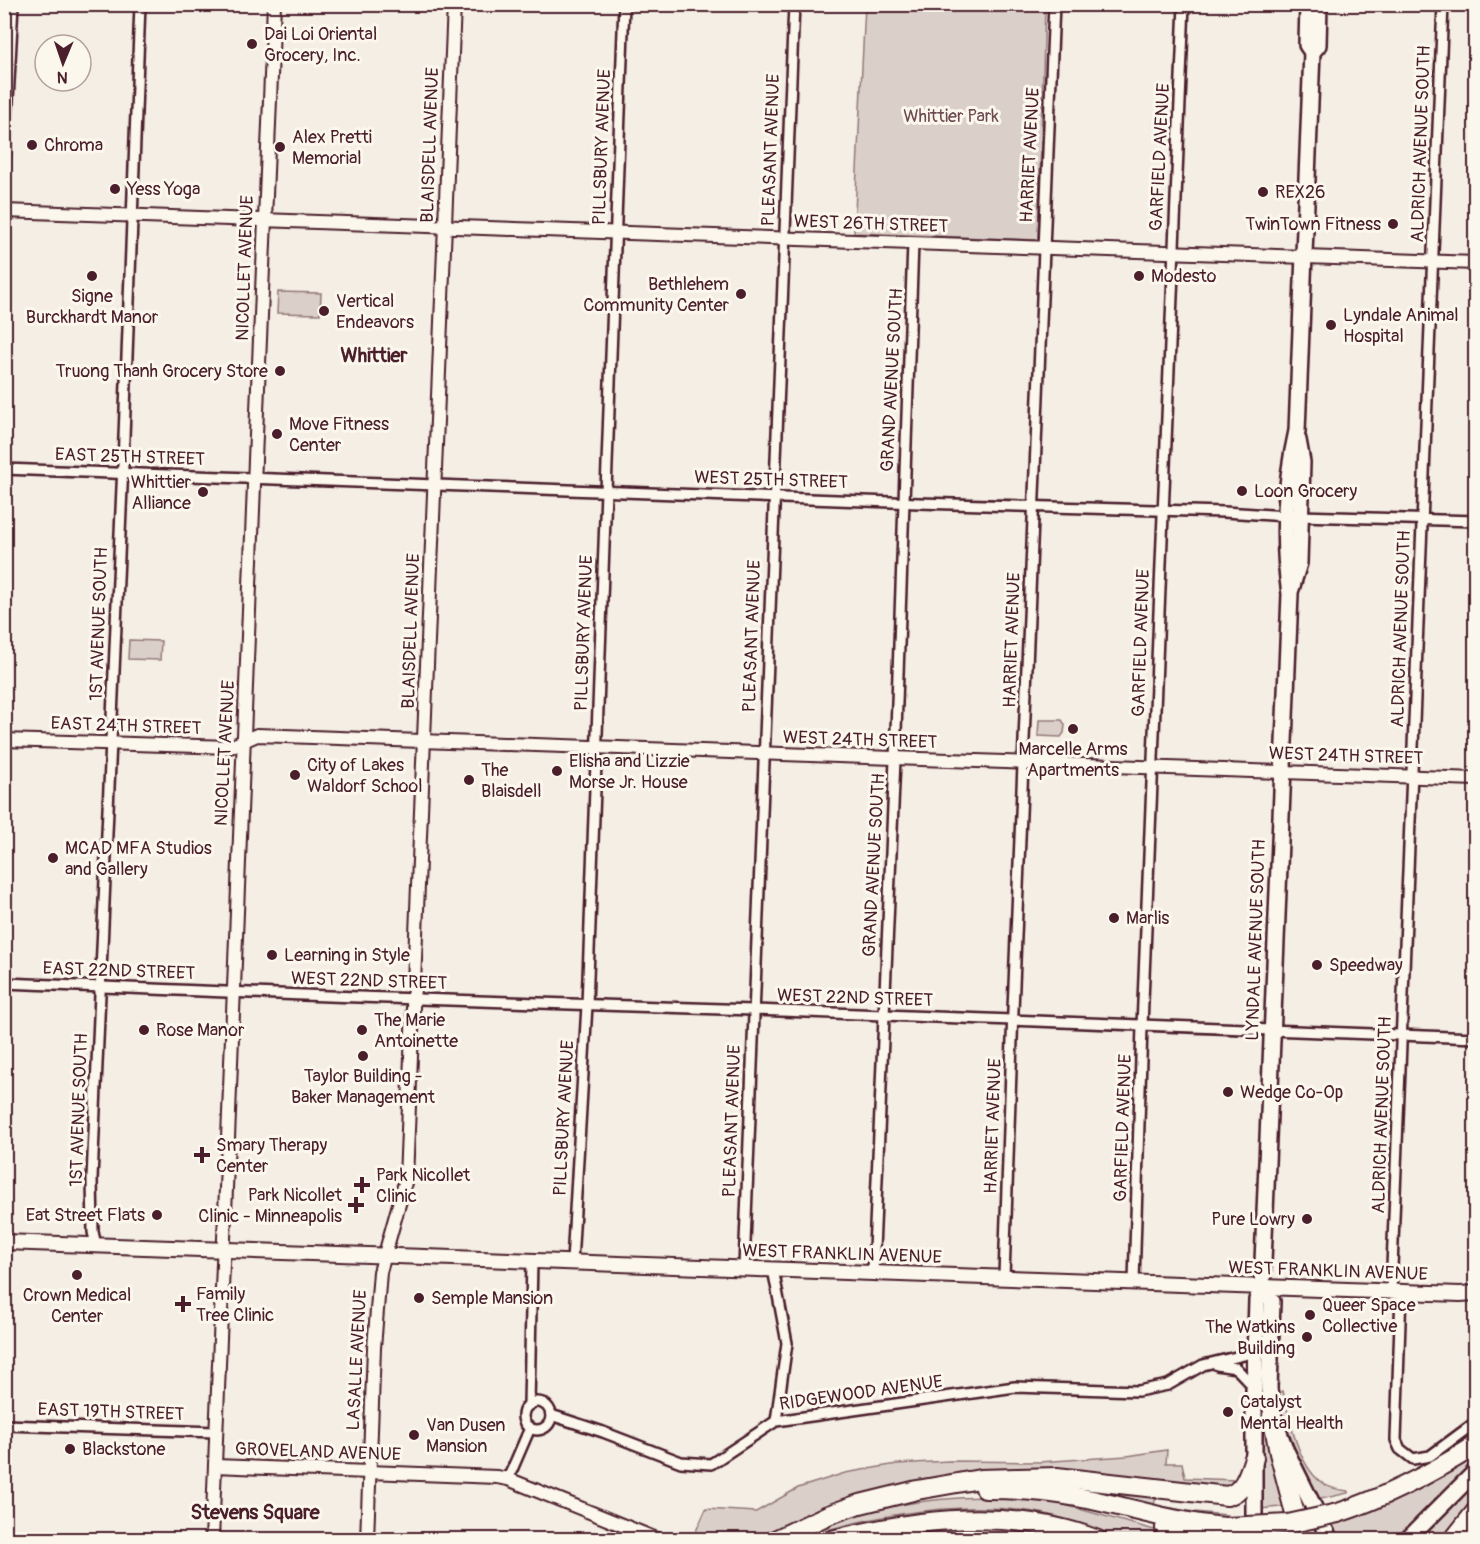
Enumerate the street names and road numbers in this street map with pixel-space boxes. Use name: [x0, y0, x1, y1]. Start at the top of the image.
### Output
street label: ALDRICH AVENUE SOUTH: [1406, 45, 1436, 243]
street label: BLAISDELL AVENUE: [416, 67, 444, 223]
street label: PILLSBURY AVENUE: [588, 69, 616, 225]
street label: PLEASANT AVENUE: [757, 73, 785, 227]
street label: GARFIELD AVENUE: [1145, 83, 1175, 231]
street label: HARRIET AVENUE: [1015, 87, 1045, 223]
street label: NICOLLET AVENUE: [231, 195, 259, 341]
street label: WEST 26TH STREET: [793, 210, 949, 238]
street label: GRAND AVENUE SOUTH: [876, 288, 908, 472]
street label: EAST 25TH STREET: [55, 443, 205, 471]
street label: WEST 25TH STREET: [694, 466, 848, 494]
street label: ALDRICH AVENUE SOUTH: [1386, 530, 1416, 728]
street label: 1ST AVENUE SOUTH: [85, 547, 113, 701]
street label: BLAISDELL AVENUE: [397, 553, 425, 709]
street label: PILLSBURY AVENUE: [570, 555, 598, 711]
street label: PLEASANT AVENUE: [738, 559, 766, 713]
street label: GARFIELD AVENUE: [1127, 569, 1155, 717]
street label: HARRIET AVENUE: [998, 572, 1026, 708]
street label: NICOLLET AVENUE: [210, 680, 240, 826]
street label: EAST 24TH STREET: [50, 712, 202, 740]
street label: WEST 24TH STREET: [782, 726, 938, 754]
street label: WEST 24TH STREET: [1268, 742, 1424, 770]
street label: GRAND AVENUE SOUTH: [858, 773, 890, 957]
street label: LYNDALE AVENUE SOUTH: [1241, 839, 1271, 1041]
street label: EAST 22ND STREET: [42, 957, 196, 985]
street label: WEST 22ND STREET: [291, 967, 447, 995]
street label: WEST 22ND STREET: [777, 984, 933, 1012]
street label: ALDRICH AVENUE SOUTH: [1367, 1016, 1397, 1214]
street label: 1ST AVENUE SOUTH: [65, 1033, 93, 1187]
street label: PILLSBURY AVENUE: [548, 1040, 580, 1196]
street label: PLEASANT AVENUE: [718, 1044, 746, 1198]
street label: GARFIELD AVENUE: [1109, 1054, 1137, 1202]
street label: HARRIET AVENUE: [979, 1058, 1007, 1194]
street label: WEST FRANKLIN AVENUE: [742, 1239, 942, 1269]
street label: WEST FRANKLIN AVENUE: [1228, 1256, 1428, 1286]
street label: LASALLE AVENUE: [342, 1289, 372, 1431]
street label: RIDGEWOOD AVENUE: [778, 1370, 944, 1416]
street label: EAST 19TH STREET: [37, 1398, 185, 1426]
street label: GROVELAND AVENUE: [234, 1438, 402, 1466]

